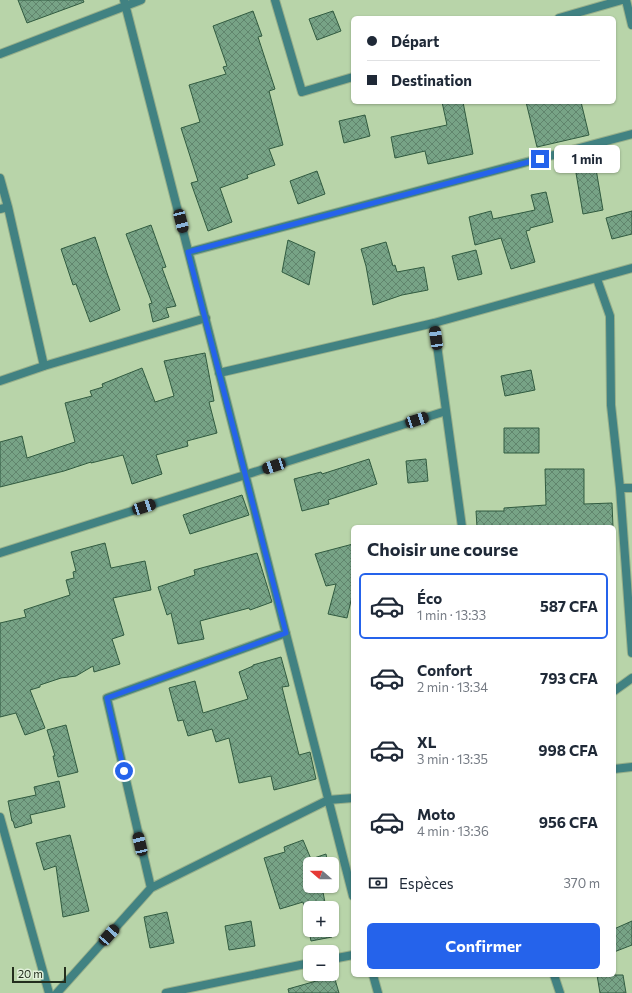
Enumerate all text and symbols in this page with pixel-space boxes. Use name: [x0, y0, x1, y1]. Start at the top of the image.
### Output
text: Départ: [391, 32, 439, 50]
text: Destination: [391, 71, 472, 89]
callout: 1 min: [554, 145, 620, 173]
route end: [531, 150, 549, 168]
text: 1 min: [572, 151, 602, 167]
car: [172, 208, 190, 234]
car: [428, 325, 444, 351]
car: [404, 411, 430, 429]
car: [261, 457, 287, 475]
car: [131, 498, 157, 516]
text: Choisir une course: [367, 538, 518, 560]
icon: car: [369, 588, 405, 624]
text: Éco: [417, 589, 442, 607]
text: 587 CFA: [540, 597, 598, 615]
text: 1 min · 13:33: [417, 607, 486, 623]
icon: car: [369, 660, 405, 696]
text: Confort: [417, 661, 472, 679]
text: 793 CFA: [540, 669, 598, 687]
text: 2 min · 13:34: [417, 679, 488, 695]
icon: car: [369, 732, 405, 768]
text: XL: [417, 733, 436, 751]
text: 998 CFA: [538, 741, 598, 759]
text: 3 min · 13:35: [417, 751, 488, 767]
route start: [115, 762, 133, 780]
icon: car: [369, 804, 405, 840]
text: Moto: [417, 805, 456, 823]
text: 956 CFA: [539, 813, 598, 831]
text: 4 min · 13:36: [417, 823, 489, 839]
car: [131, 831, 149, 857]
north arrow: [303, 857, 339, 893]
map controls: [303, 857, 339, 981]
icon: cash: [367, 872, 389, 894]
text: Espèces: [399, 874, 454, 892]
text: 370 m: [563, 875, 600, 891]
button: +: [303, 901, 339, 937]
car: [97, 922, 121, 948]
button: Confirmer: [367, 923, 600, 969]
button: −: [303, 945, 339, 981]
scale bar: [12, 965, 66, 984]
text: 20 m: [18, 967, 43, 980]

